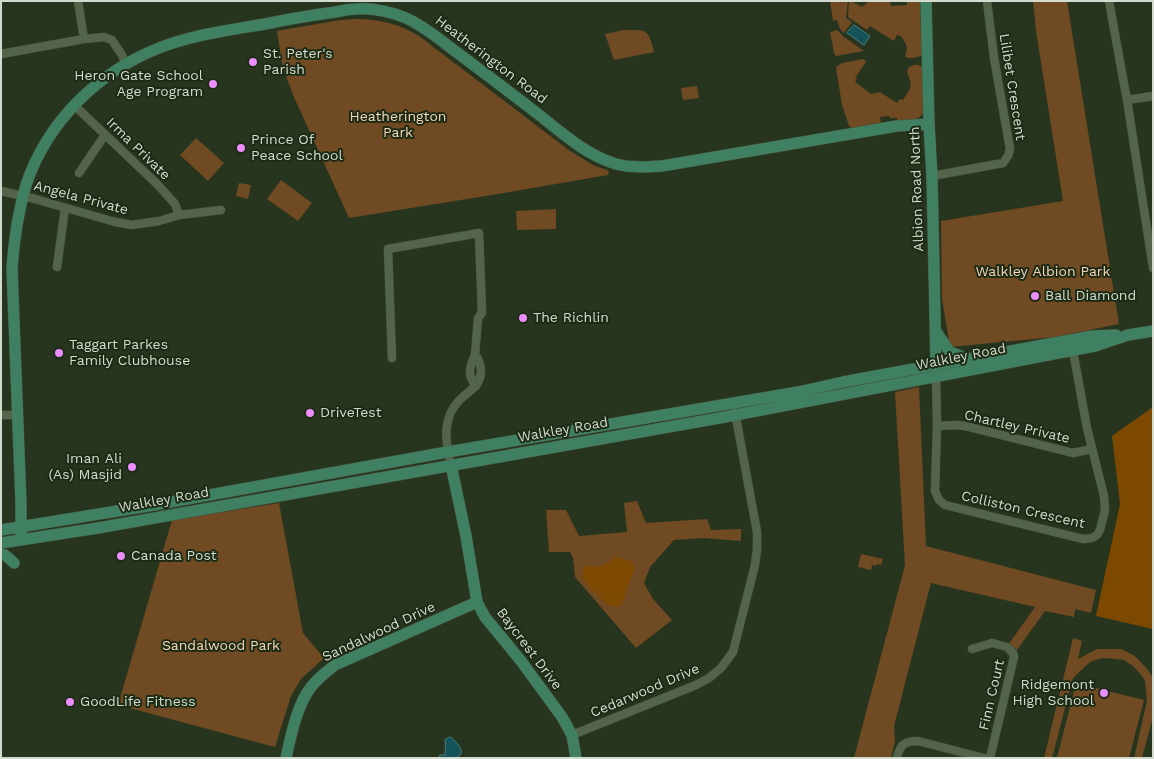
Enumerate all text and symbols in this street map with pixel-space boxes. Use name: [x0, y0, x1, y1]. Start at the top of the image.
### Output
street label: Heatherington Road: [432, 12, 550, 108]
street label: Lilibet Crescent: [995, 32, 1029, 142]
place label: St. Peter's Parish: [263, 46, 333, 78]
marker: St. Peter's Parish: [247, 56, 259, 68]
place label: Heron Gate School Age Program: [74, 68, 203, 100]
marker: Heron Gate School Age Program: [207, 78, 219, 90]
park label: Heatherington Park: [350, 109, 446, 142]
street label: Irma Private: [102, 114, 174, 184]
street label: Albion Road North: [906, 126, 928, 252]
place label: Prince Of Peace School: [251, 132, 343, 164]
marker: Prince Of Peace School: [235, 142, 247, 154]
street label: Angela Private: [32, 177, 130, 219]
park label: Walkley Albion Park: [975, 264, 1111, 280]
place label: Ball Diamond: [1045, 288, 1136, 304]
marker: Ball Diamond: [1029, 290, 1041, 302]
place label: The Richlin: [533, 310, 609, 326]
marker: The Richlin: [517, 312, 529, 324]
place label: Taggart Parkes Family Clubhouse: [69, 337, 190, 370]
street label: Walkley Road: [915, 340, 1007, 374]
marker: Taggart Parkes Family Clubhouse: [53, 347, 65, 359]
place label: DriveTest: [320, 405, 382, 421]
marker: DriveTest: [304, 407, 316, 419]
street label: Chartley Private: [962, 407, 1072, 447]
street label: Walkley Road: [517, 414, 609, 446]
place label: Iman Ali (As) Masjid: [48, 451, 122, 484]
marker: Iman Ali (As) Masjid: [126, 461, 138, 473]
street label: Walkley Road: [118, 484, 210, 516]
street label: Colliston Crescent: [960, 488, 1086, 532]
place label: Canada Post: [131, 548, 217, 564]
marker: Canada Post: [115, 550, 127, 562]
street label: Sandalwood Drive: [320, 598, 438, 666]
street label: Baycrest Drive: [493, 605, 565, 693]
park label: Sandalwood Park: [162, 638, 280, 654]
street label: Finn Court: [976, 658, 1008, 732]
street label: Cedarwood Drive: [588, 660, 702, 722]
place label: Ridgemont High School: [1013, 677, 1094, 710]
marker: Ridgemont High School: [1098, 687, 1110, 699]
place label: GoodLife Fitness: [80, 694, 196, 710]
marker: GoodLife Fitness: [64, 696, 76, 708]

